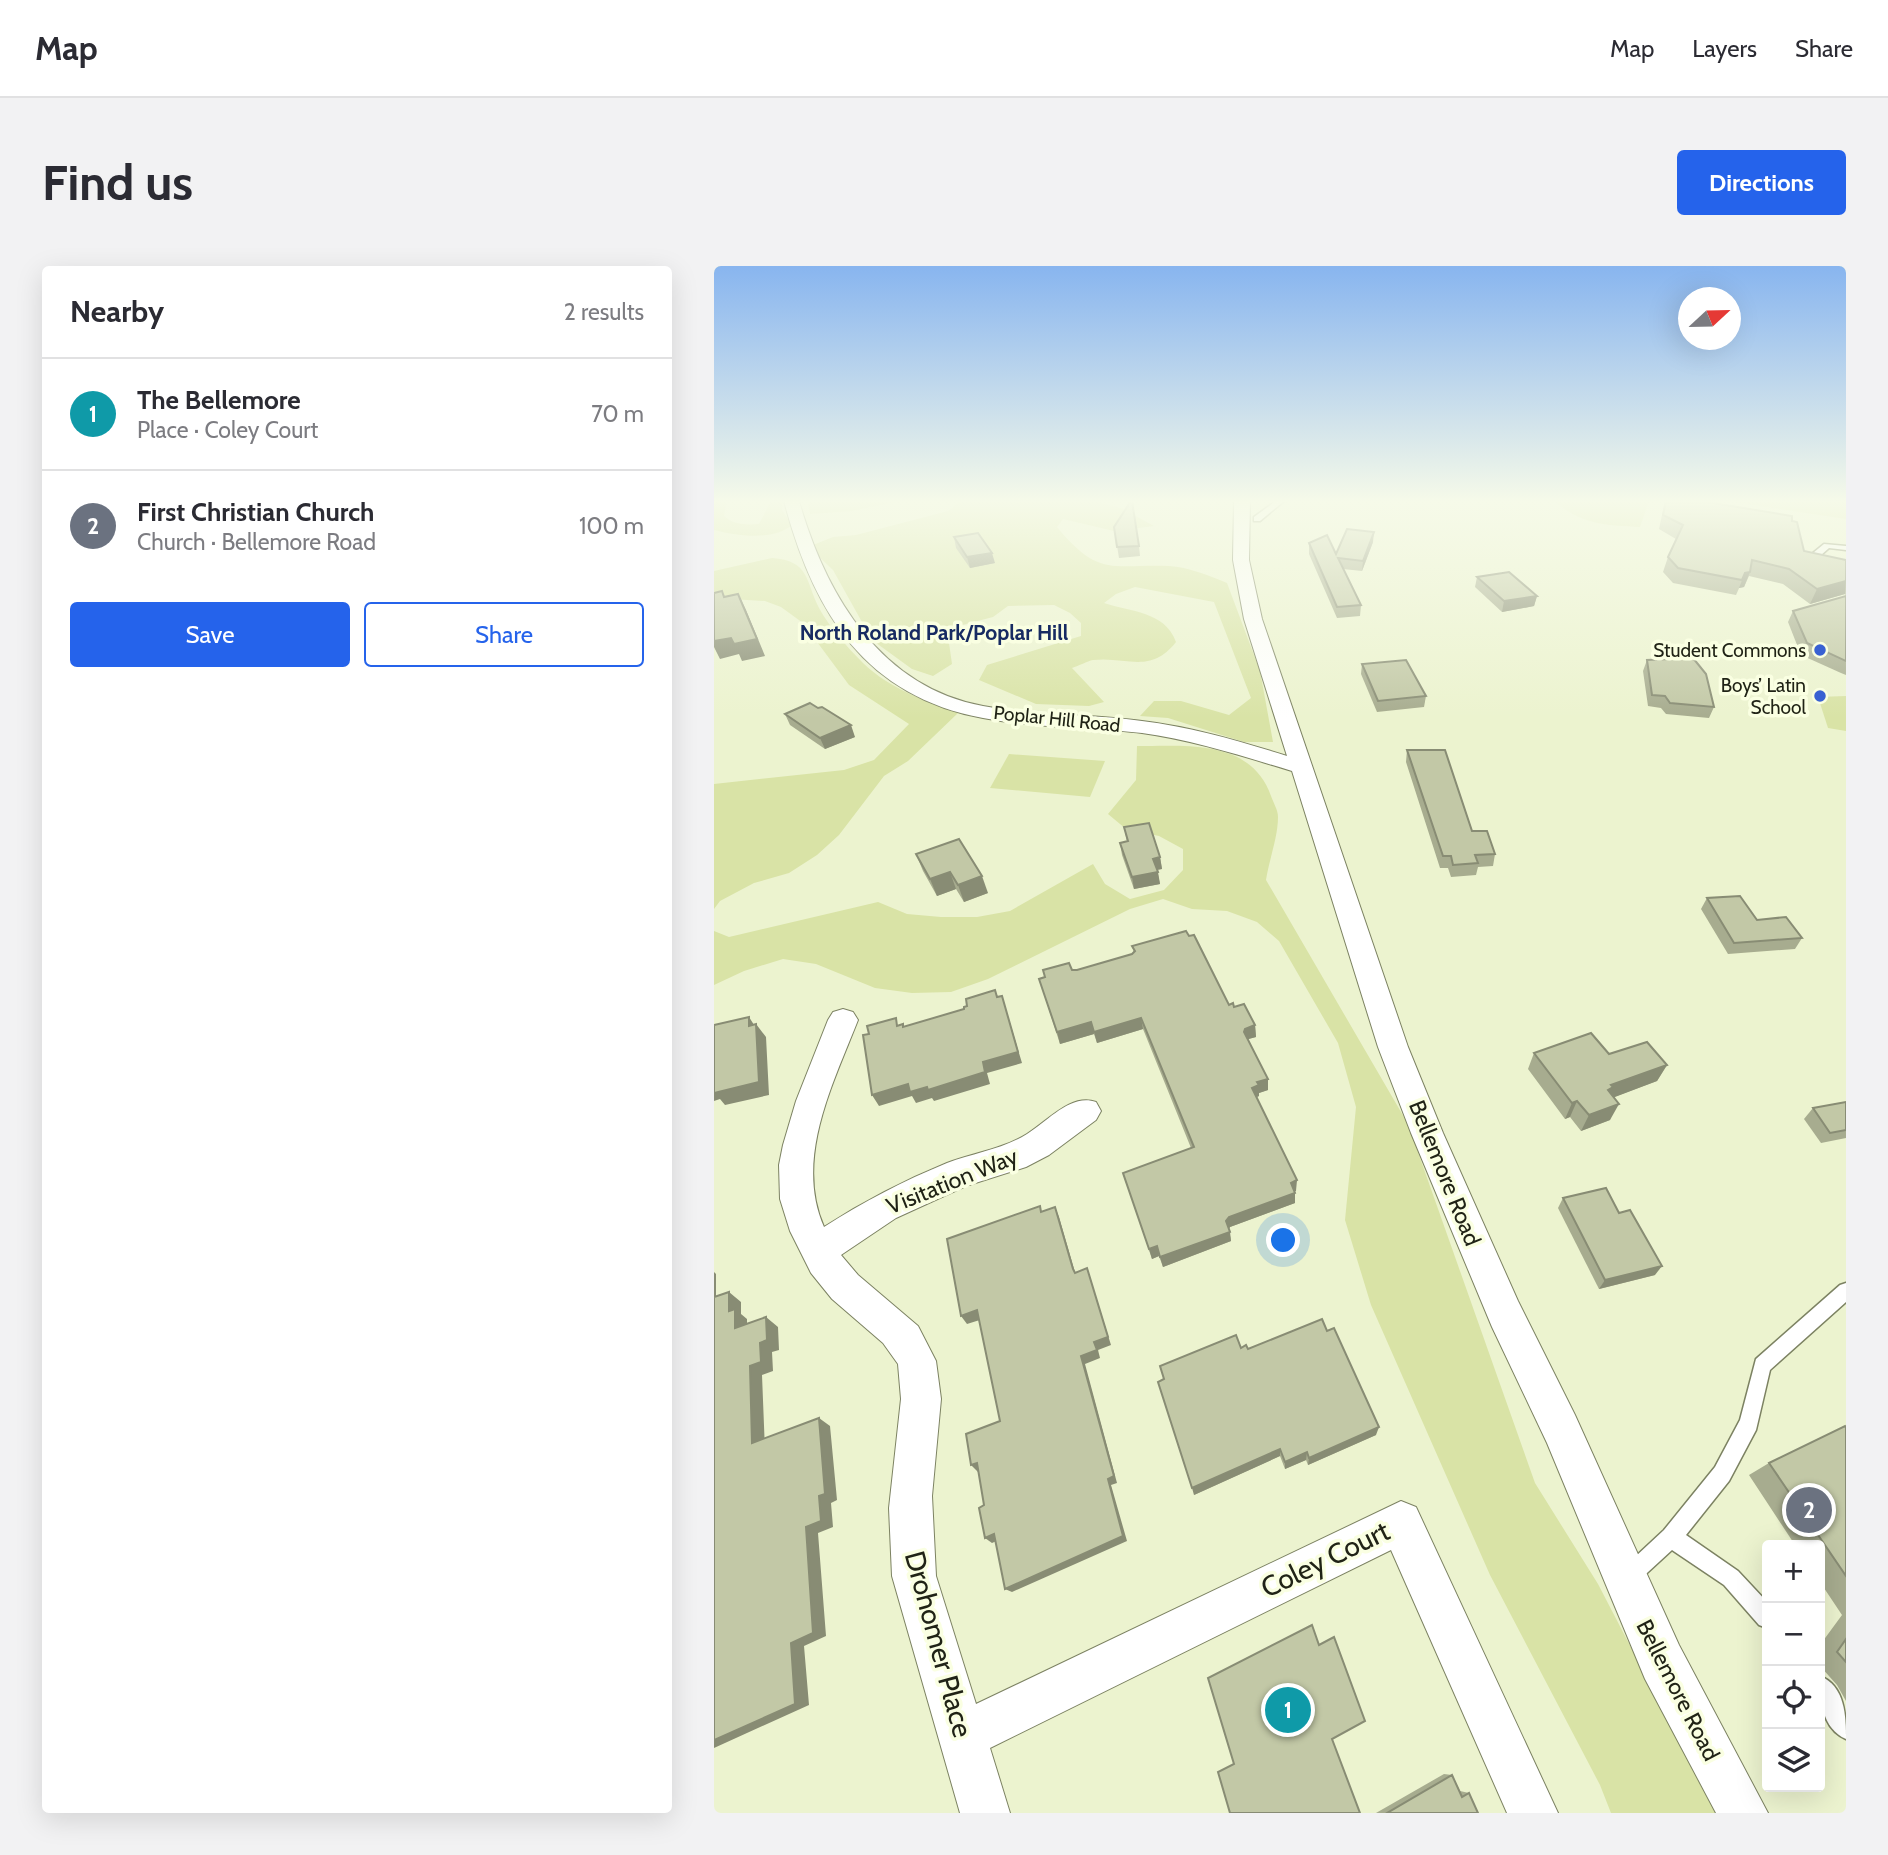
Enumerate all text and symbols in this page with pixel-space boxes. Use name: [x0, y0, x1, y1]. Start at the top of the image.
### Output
text: Map: [35, 28, 98, 68]
text: Map: [1610, 34, 1654, 63]
text: Layers: [1692, 34, 1757, 63]
text: Share: [1795, 34, 1853, 63]
button: Directions: [1677, 150, 1846, 215]
text: Find us: [42, 153, 193, 212]
north arrow: [1678, 287, 1741, 350]
text: Nearby: [70, 293, 164, 330]
text: 2 results: [564, 298, 644, 326]
text: The Bellemore: [137, 384, 301, 416]
text: 1: [89, 400, 97, 428]
text: 70 m: [591, 400, 644, 428]
text: Place · Coley Court: [137, 416, 318, 444]
text: First Christian Church: [137, 496, 374, 528]
text: 2: [87, 512, 99, 540]
text: 100 m: [579, 512, 644, 540]
text: Church · Bellemore Road: [137, 528, 376, 556]
button: Save: [70, 602, 350, 667]
button: Share: [364, 602, 644, 667]
district label: North Roland Park/Poplar Hill: [800, 620, 1069, 645]
place label: Student Commons: [1653, 639, 1806, 662]
marker: Student Commons: [1812, 642, 1828, 658]
place label: Boys’ Latin School: [1721, 674, 1807, 719]
marker: Boys’ Latin School: [1812, 688, 1828, 704]
street label: Poplar Hill Road: [993, 701, 1121, 737]
street label: Bellemore Road: [1403, 1096, 1487, 1250]
street label: Visitation Way: [882, 1142, 1022, 1220]
your location: [1266, 1223, 1300, 1257]
pin: 2: [1786, 1484, 1832, 1536]
street label: Coley Court: [1255, 1513, 1395, 1605]
map controls: [1762, 1540, 1825, 1792]
button: +: [1762, 1540, 1825, 1603]
street label: Drohomer Place: [898, 1547, 980, 1741]
button: −: [1762, 1603, 1825, 1666]
street label: Bellemore Road: [1630, 1615, 1726, 1765]
button: locate: [1762, 1666, 1825, 1729]
pin: 1: [1265, 1684, 1311, 1736]
button: layers: [1762, 1729, 1825, 1792]

